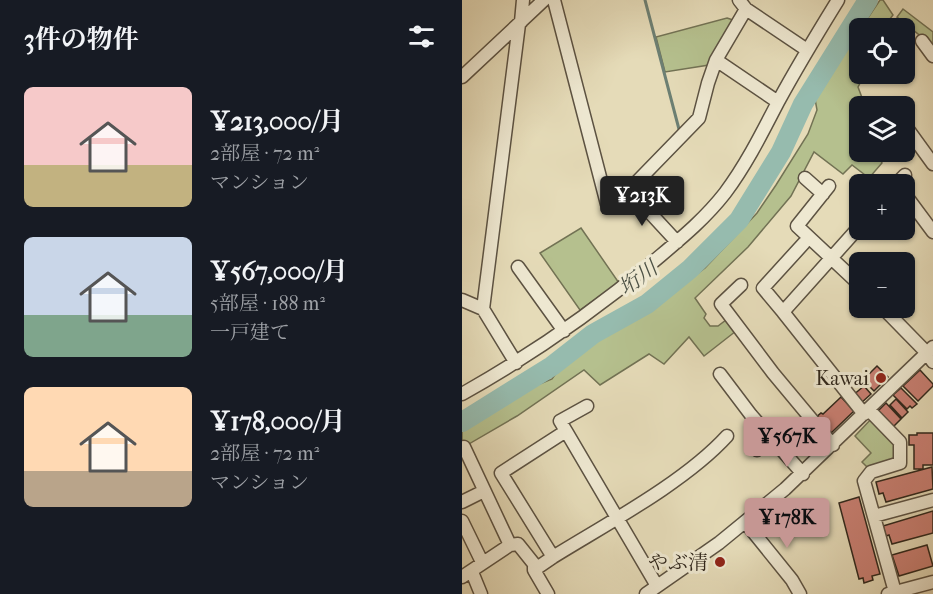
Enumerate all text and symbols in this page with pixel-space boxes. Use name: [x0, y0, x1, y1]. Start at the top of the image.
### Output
map controls: [849, 18, 915, 318]
button: locate: [849, 18, 915, 84]
icon: filters: [405, 20, 438, 53]
text: 3件の物件: [24, 24, 139, 55]
button: layers: [849, 96, 915, 162]
text: ¥213,000/月: [210, 106, 344, 137]
icon: home: [72, 111, 144, 183]
text: 2部屋 · 72 m²: [210, 142, 319, 165]
text: マンション: [210, 171, 309, 194]
button: +: [849, 174, 915, 240]
pin: ¥213K: [600, 176, 684, 227]
text: ¥213K: [614, 184, 670, 207]
button: −: [849, 252, 915, 318]
water label: 垳川: [614, 255, 664, 300]
text: ¥567,000/月: [210, 256, 348, 287]
icon: home: [72, 261, 144, 333]
text: 5部屋 · 188 m²: [210, 292, 325, 315]
text: 一戸建て: [210, 321, 290, 344]
place label: Kawai: [816, 367, 869, 390]
marker: Kawai: [874, 371, 888, 385]
text: ¥178,000/月: [210, 406, 346, 437]
icon: home: [72, 411, 144, 483]
pin: ¥567K: [745, 417, 829, 468]
text: ¥567K: [757, 425, 817, 448]
text: 2部屋 · 72 m²: [210, 442, 319, 465]
text: マンション: [210, 471, 309, 494]
pin: ¥178K: [745, 498, 829, 549]
text: ¥178K: [759, 506, 815, 529]
place label: やぶ清: [648, 551, 708, 574]
marker: やぶ清: [713, 555, 727, 569]

